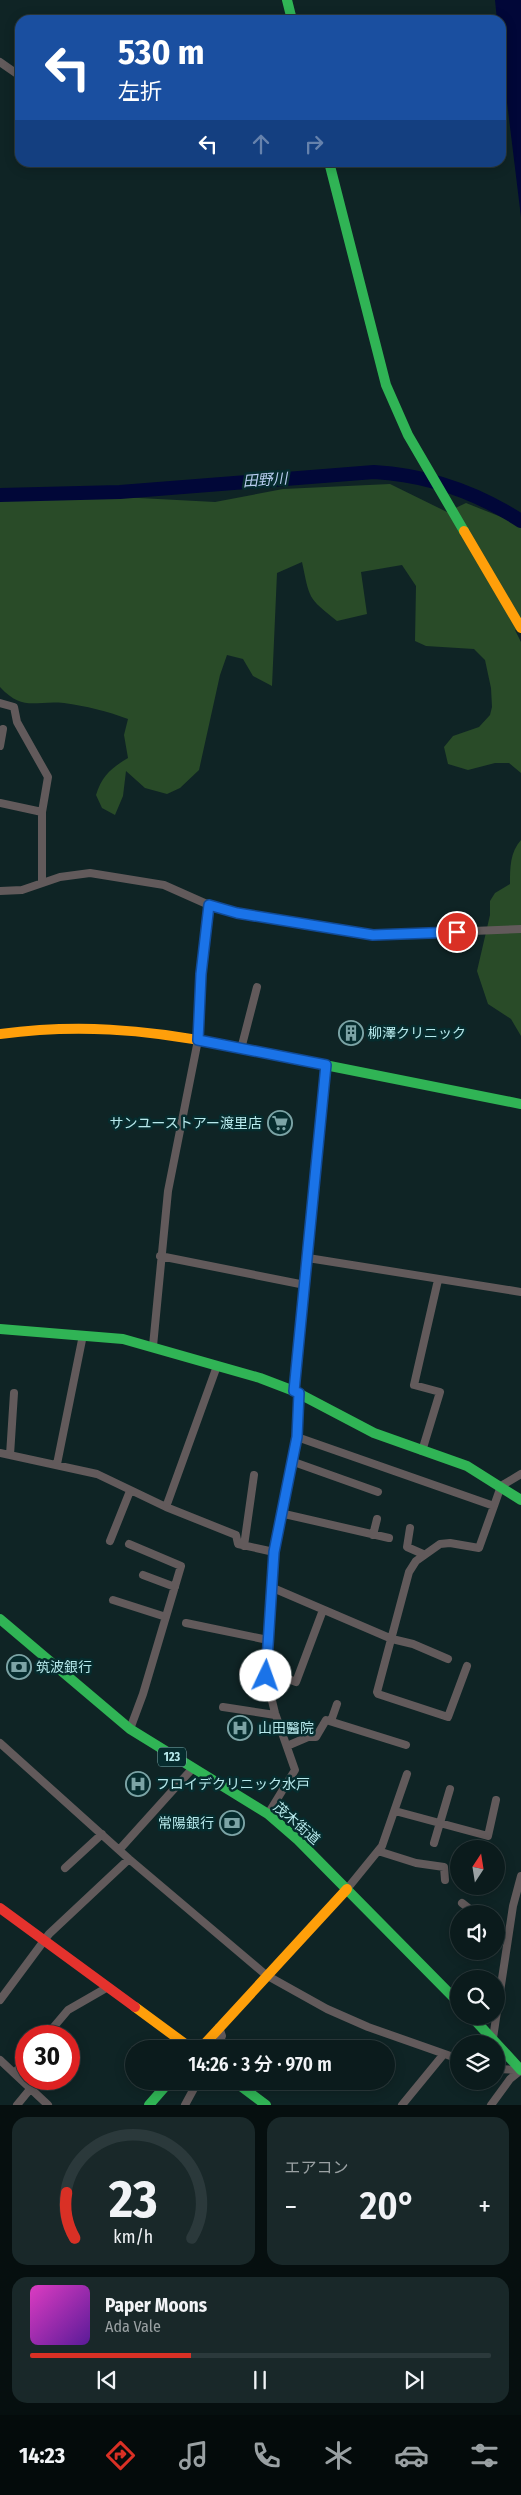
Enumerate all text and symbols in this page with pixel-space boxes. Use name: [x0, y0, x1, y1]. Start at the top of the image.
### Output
text: 530 m: [118, 31, 205, 73]
icon: left: [35, 35, 100, 100]
text: 左折: [118, 78, 162, 105]
icon: left: [194, 130, 222, 158]
icon: ahead: [247, 130, 275, 158]
icon: right: [300, 130, 328, 158]
water label: 田野川: [242, 469, 290, 491]
pin: [436, 911, 478, 953]
icon: arrive: [443, 918, 471, 946]
building icon: 柳澤クリニック: [338, 1020, 364, 1046]
place label: 柳澤クリニック: [368, 1025, 466, 1042]
supermarket icon: サンユーストアー渡里店: [267, 1110, 293, 1136]
place label: サンユーストアー渡里店: [110, 1115, 262, 1132]
position arrow: [239, 1649, 291, 1701]
bank icon: 筑波銀行: [6, 1654, 32, 1680]
place label: 筑波銀行: [36, 1659, 92, 1676]
hospital icon: 山田醫院: [227, 1715, 253, 1741]
place label: 山田醫院: [258, 1720, 314, 1737]
road number: 123: [158, 1748, 186, 1766]
hospital icon: フロイデクリニック水戸: [125, 1771, 151, 1797]
place label: フロイデクリニック水戸: [156, 1776, 310, 1793]
street label: 茂木街道: [270, 1799, 323, 1848]
bank icon: 常陽銀行: [219, 1810, 245, 1836]
place label: 常陽銀行: [158, 1815, 214, 1832]
north arrow: [450, 1840, 505, 1895]
map controls: [450, 1840, 505, 2090]
button: sound: [450, 1905, 505, 1960]
button: search: [450, 1970, 505, 2025]
speed limit sign: 30: [15, 2025, 80, 2090]
button: layers: [450, 2035, 505, 2090]
text: 14:26 · 3 分 · 970 m: [188, 2053, 332, 2076]
text: エアコン: [285, 2158, 349, 2177]
text: 23: [108, 2168, 158, 2231]
text: 20°: [360, 2183, 416, 2229]
text: −: [285, 2190, 297, 2223]
text: +: [478, 2190, 491, 2223]
text: km/h: [113, 2226, 153, 2248]
text: Paper Moons: [105, 2294, 207, 2317]
text: Ada Vale: [105, 2317, 161, 2336]
icon: previous: [93, 2366, 121, 2394]
icon: pause: [246, 2366, 274, 2394]
icon: next: [400, 2366, 428, 2394]
icon: directions: [103, 2438, 138, 2473]
icon: music: [176, 2438, 211, 2473]
icon: phone: [249, 2438, 284, 2473]
icon: climate: [321, 2438, 356, 2473]
icon: car: [394, 2438, 429, 2473]
icon: filters: [467, 2438, 502, 2473]
text: 14:23: [19, 2442, 65, 2469]

